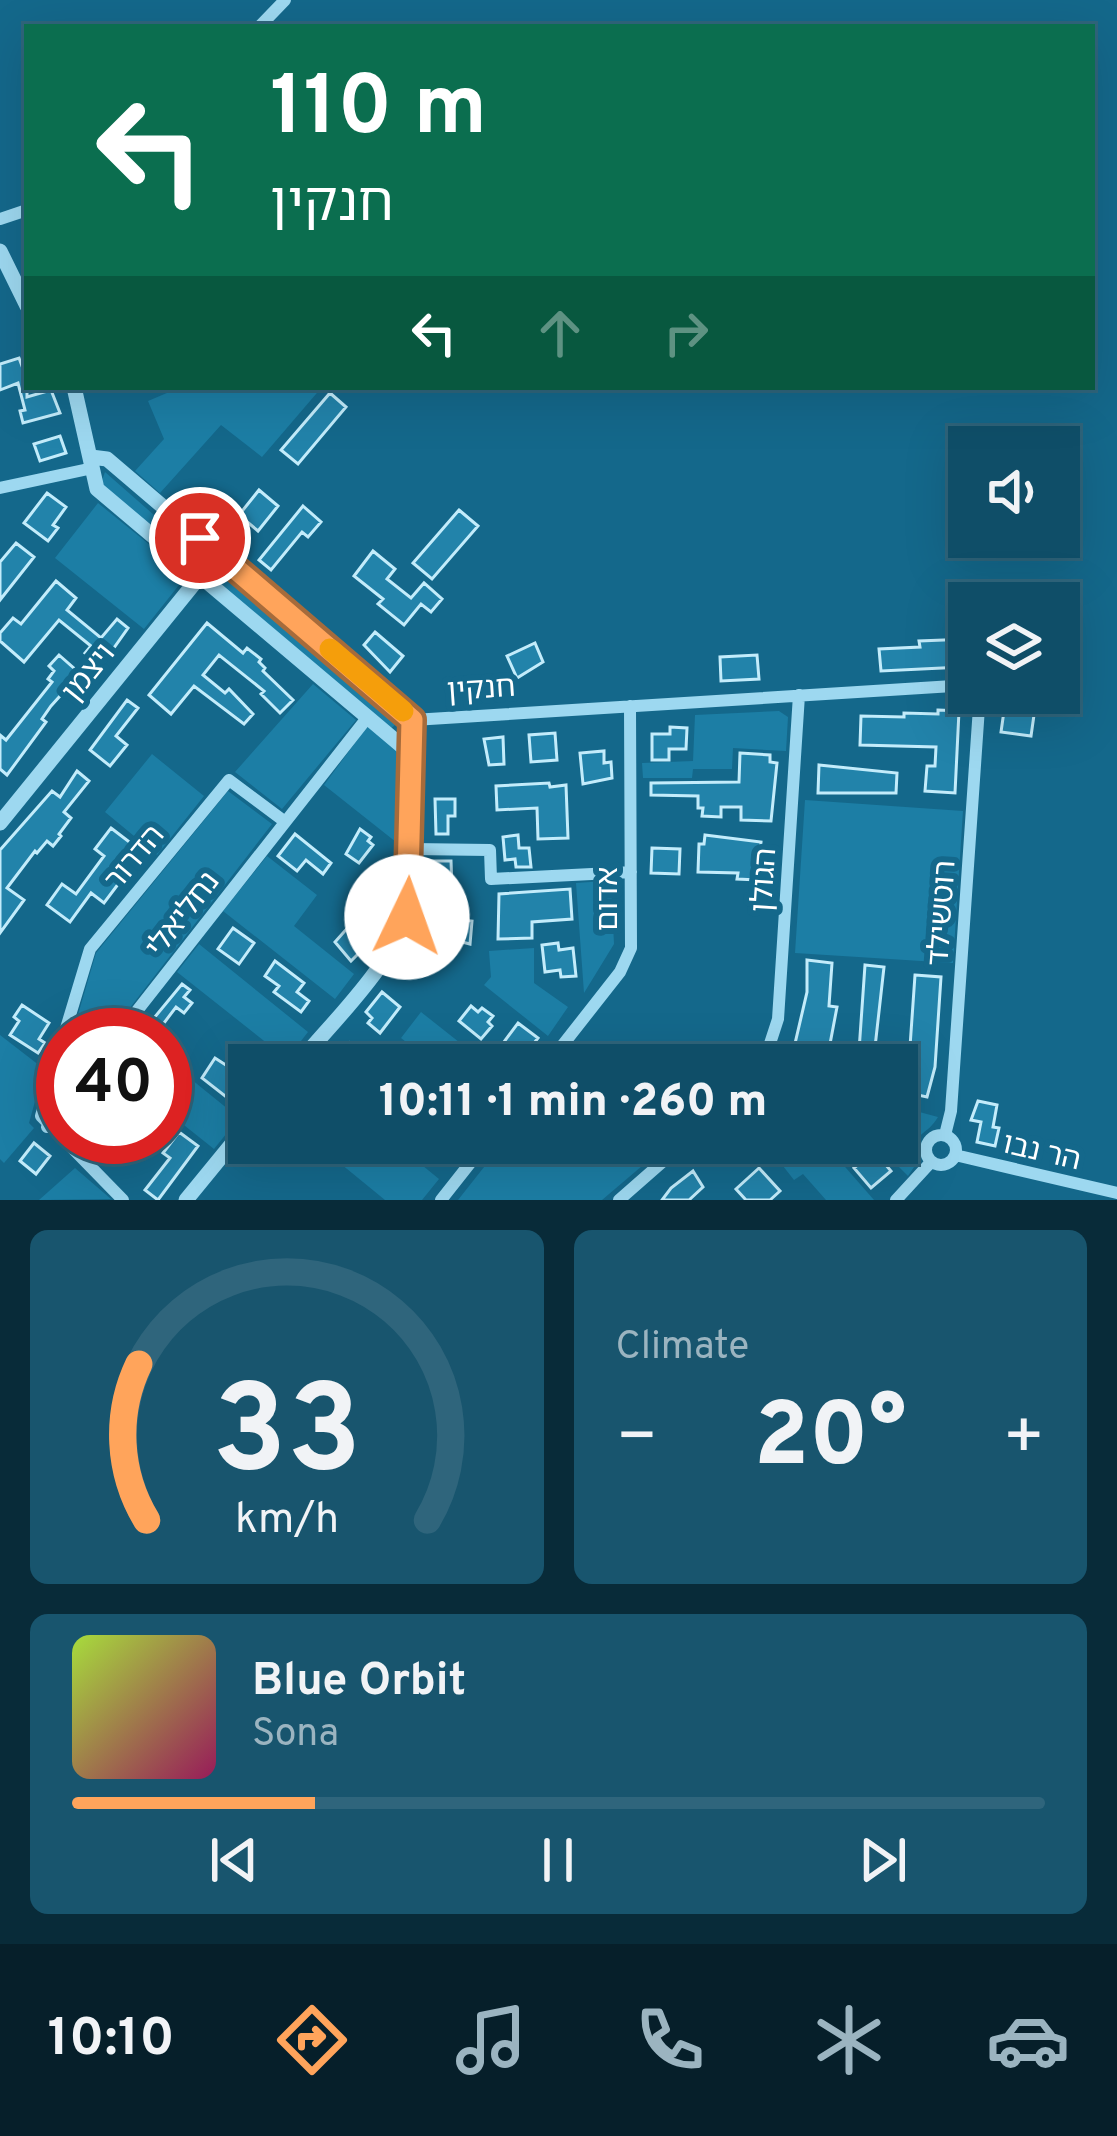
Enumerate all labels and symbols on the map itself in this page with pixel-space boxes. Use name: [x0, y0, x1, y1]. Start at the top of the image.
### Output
pin: [149, 487, 251, 589]
street label: ויצמן: [55, 637, 125, 710]
street label: חנקין: [446, 670, 517, 711]
street label: הדרור: [98, 818, 174, 899]
street label: הגולן: [745, 847, 786, 914]
position arrow: [344, 854, 470, 980]
street label: רוטשילד: [921, 859, 966, 967]
street label: נחליאלי: [139, 865, 229, 966]
street label: אדום: [591, 867, 628, 931]
speed limit sign: 40: [36, 1008, 192, 1164]
street label: הר נבו: [999, 1127, 1084, 1180]

